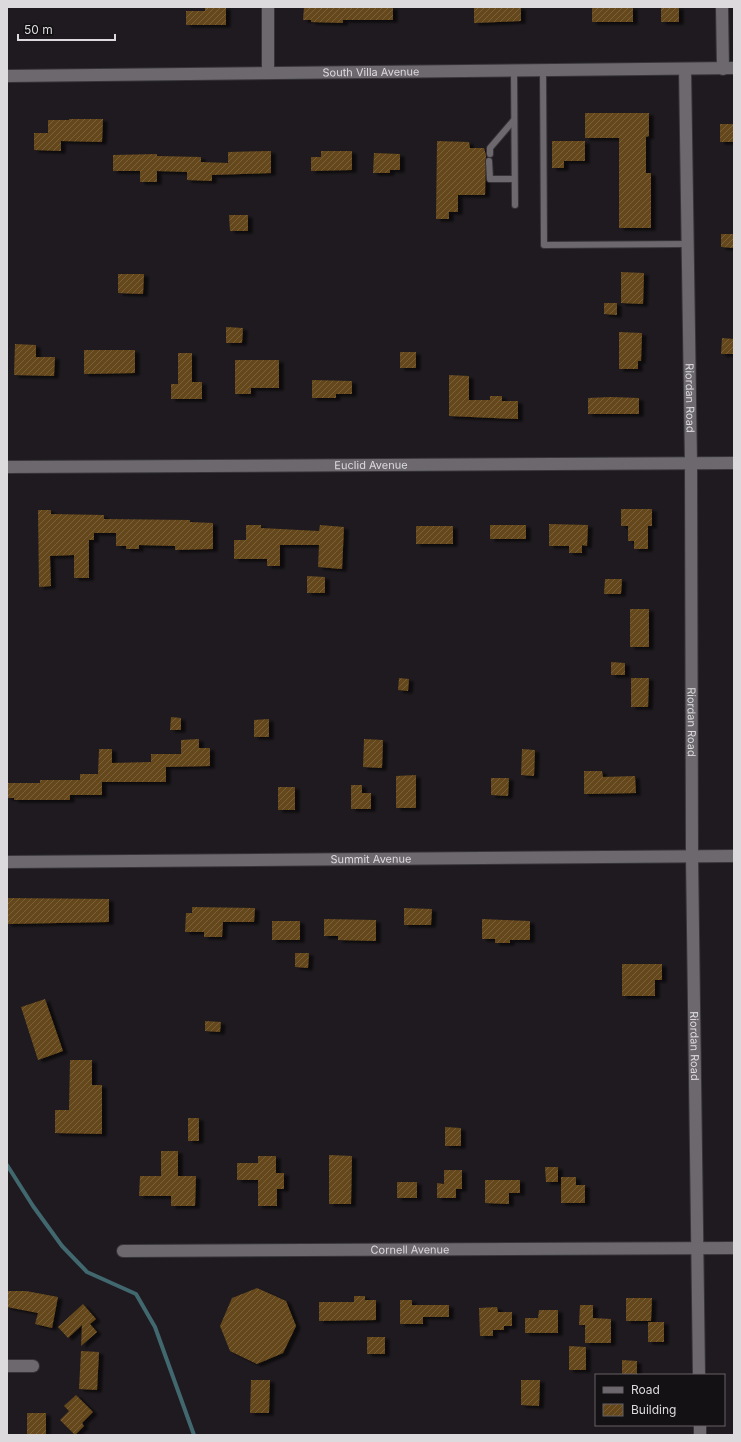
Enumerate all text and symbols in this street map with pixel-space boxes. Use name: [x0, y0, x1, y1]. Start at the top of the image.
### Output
scale bar: [18, 16, 115, 42]
text: 50 m: [24, 22, 53, 37]
street label: South Villa Avenue: [322, 64, 420, 80]
street label: Riordan Road: [682, 363, 698, 433]
street label: Euclid Avenue: [334, 458, 408, 472]
street label: Riordan Road: [685, 687, 699, 757]
street label: Summit Avenue: [330, 852, 411, 866]
street label: Riordan Road: [687, 1011, 702, 1081]
street label: Cornell Avenue: [370, 1242, 450, 1257]
legend: [595, 1374, 725, 1426]
text: Road: [631, 1382, 660, 1397]
text: Building: [631, 1402, 676, 1417]

